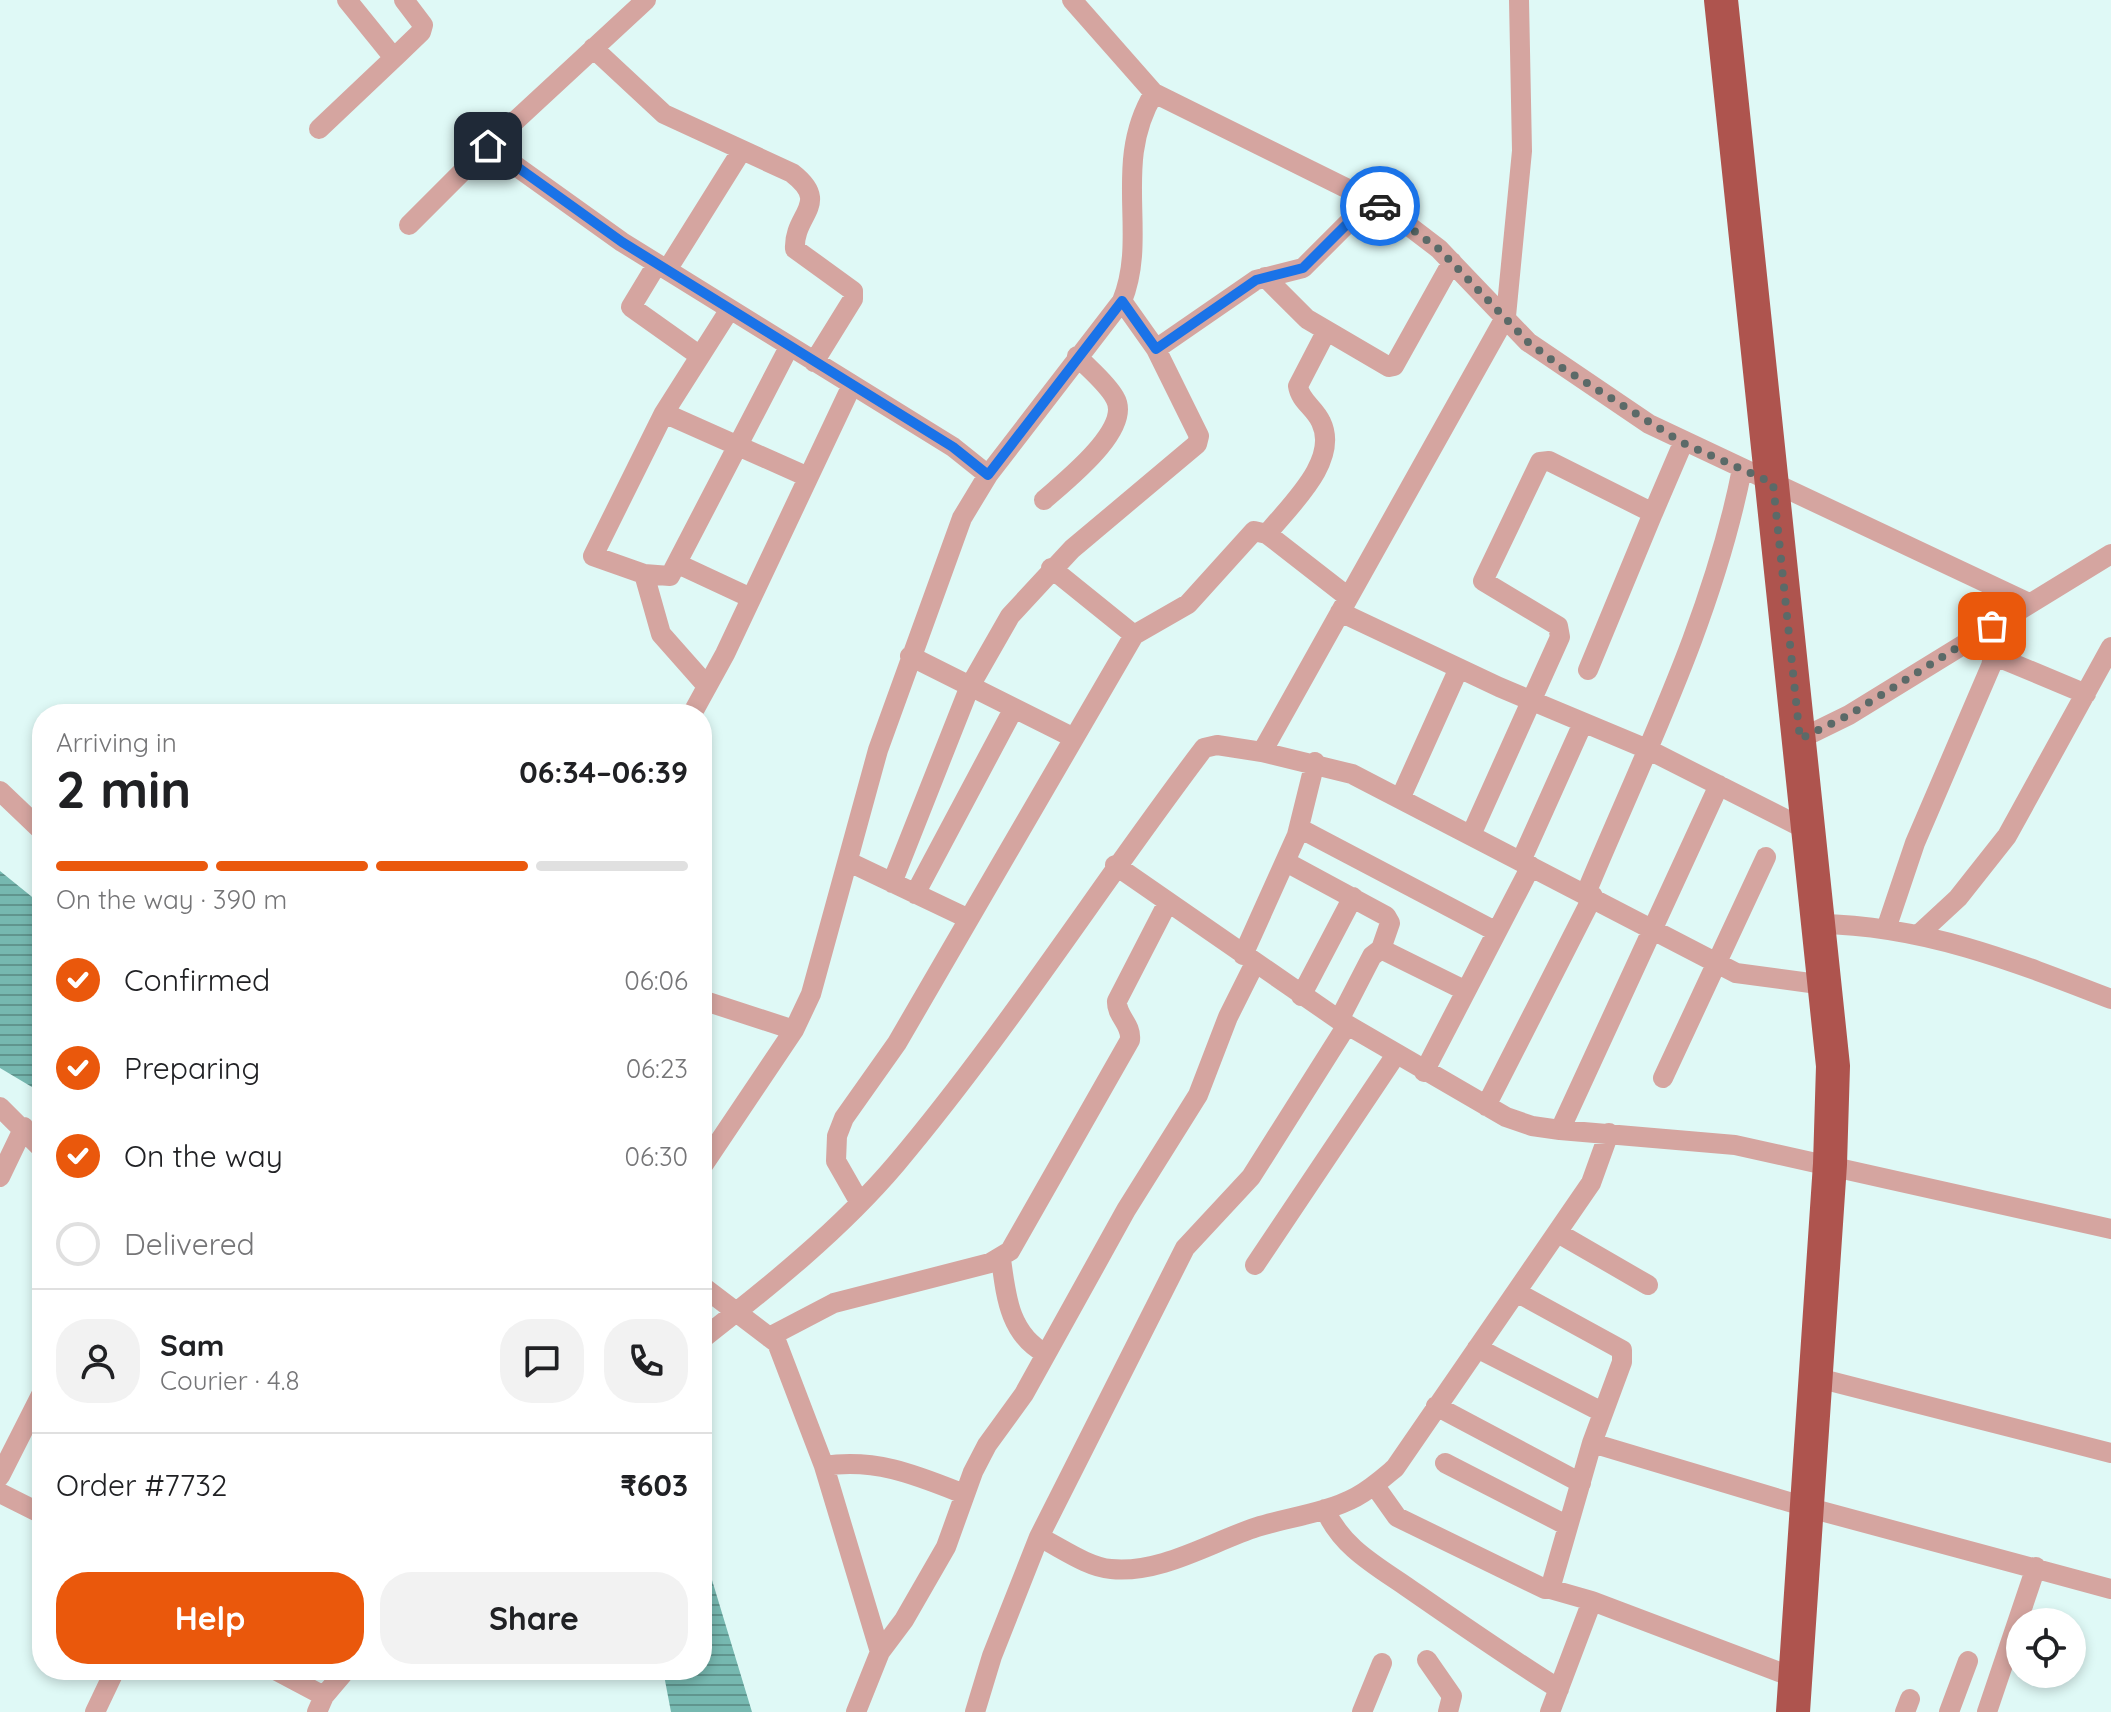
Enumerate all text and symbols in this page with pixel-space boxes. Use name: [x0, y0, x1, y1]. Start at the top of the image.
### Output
pin: [454, 112, 522, 180]
icon: home: [466, 124, 510, 168]
courier: [1340, 166, 1420, 246]
icon: car: [1358, 184, 1402, 228]
pin: [1958, 592, 2026, 660]
icon: bag: [1970, 604, 2014, 648]
text: Arriving in: [56, 726, 177, 759]
text: 06:34–06:39: [519, 753, 688, 791]
text: 2 min: [56, 756, 191, 821]
text: On the way · 390 m: [56, 883, 287, 916]
icon: check: [56, 958, 100, 1002]
text: Confirmed: [124, 961, 270, 999]
text: 06:06: [624, 964, 688, 997]
icon: check: [56, 1046, 100, 1090]
text: Preparing: [124, 1049, 260, 1087]
text: 06:23: [626, 1052, 688, 1085]
icon: check: [56, 1134, 100, 1178]
text: On the way: [124, 1137, 283, 1175]
text: 06:30: [625, 1140, 688, 1173]
text: Delivered: [124, 1225, 255, 1263]
button: person: [56, 1319, 140, 1403]
button: chat: [500, 1319, 584, 1403]
button: phone: [604, 1319, 688, 1403]
text: Sam: [160, 1326, 224, 1364]
text: Courier · 4.8: [160, 1364, 299, 1397]
text: Order #7732: [56, 1466, 227, 1504]
text: ₹603: [620, 1466, 688, 1504]
button: Help: [56, 1572, 364, 1664]
button: Share: [380, 1572, 688, 1664]
map controls: [2006, 1608, 2086, 1688]
button: locate: [2006, 1608, 2086, 1688]

